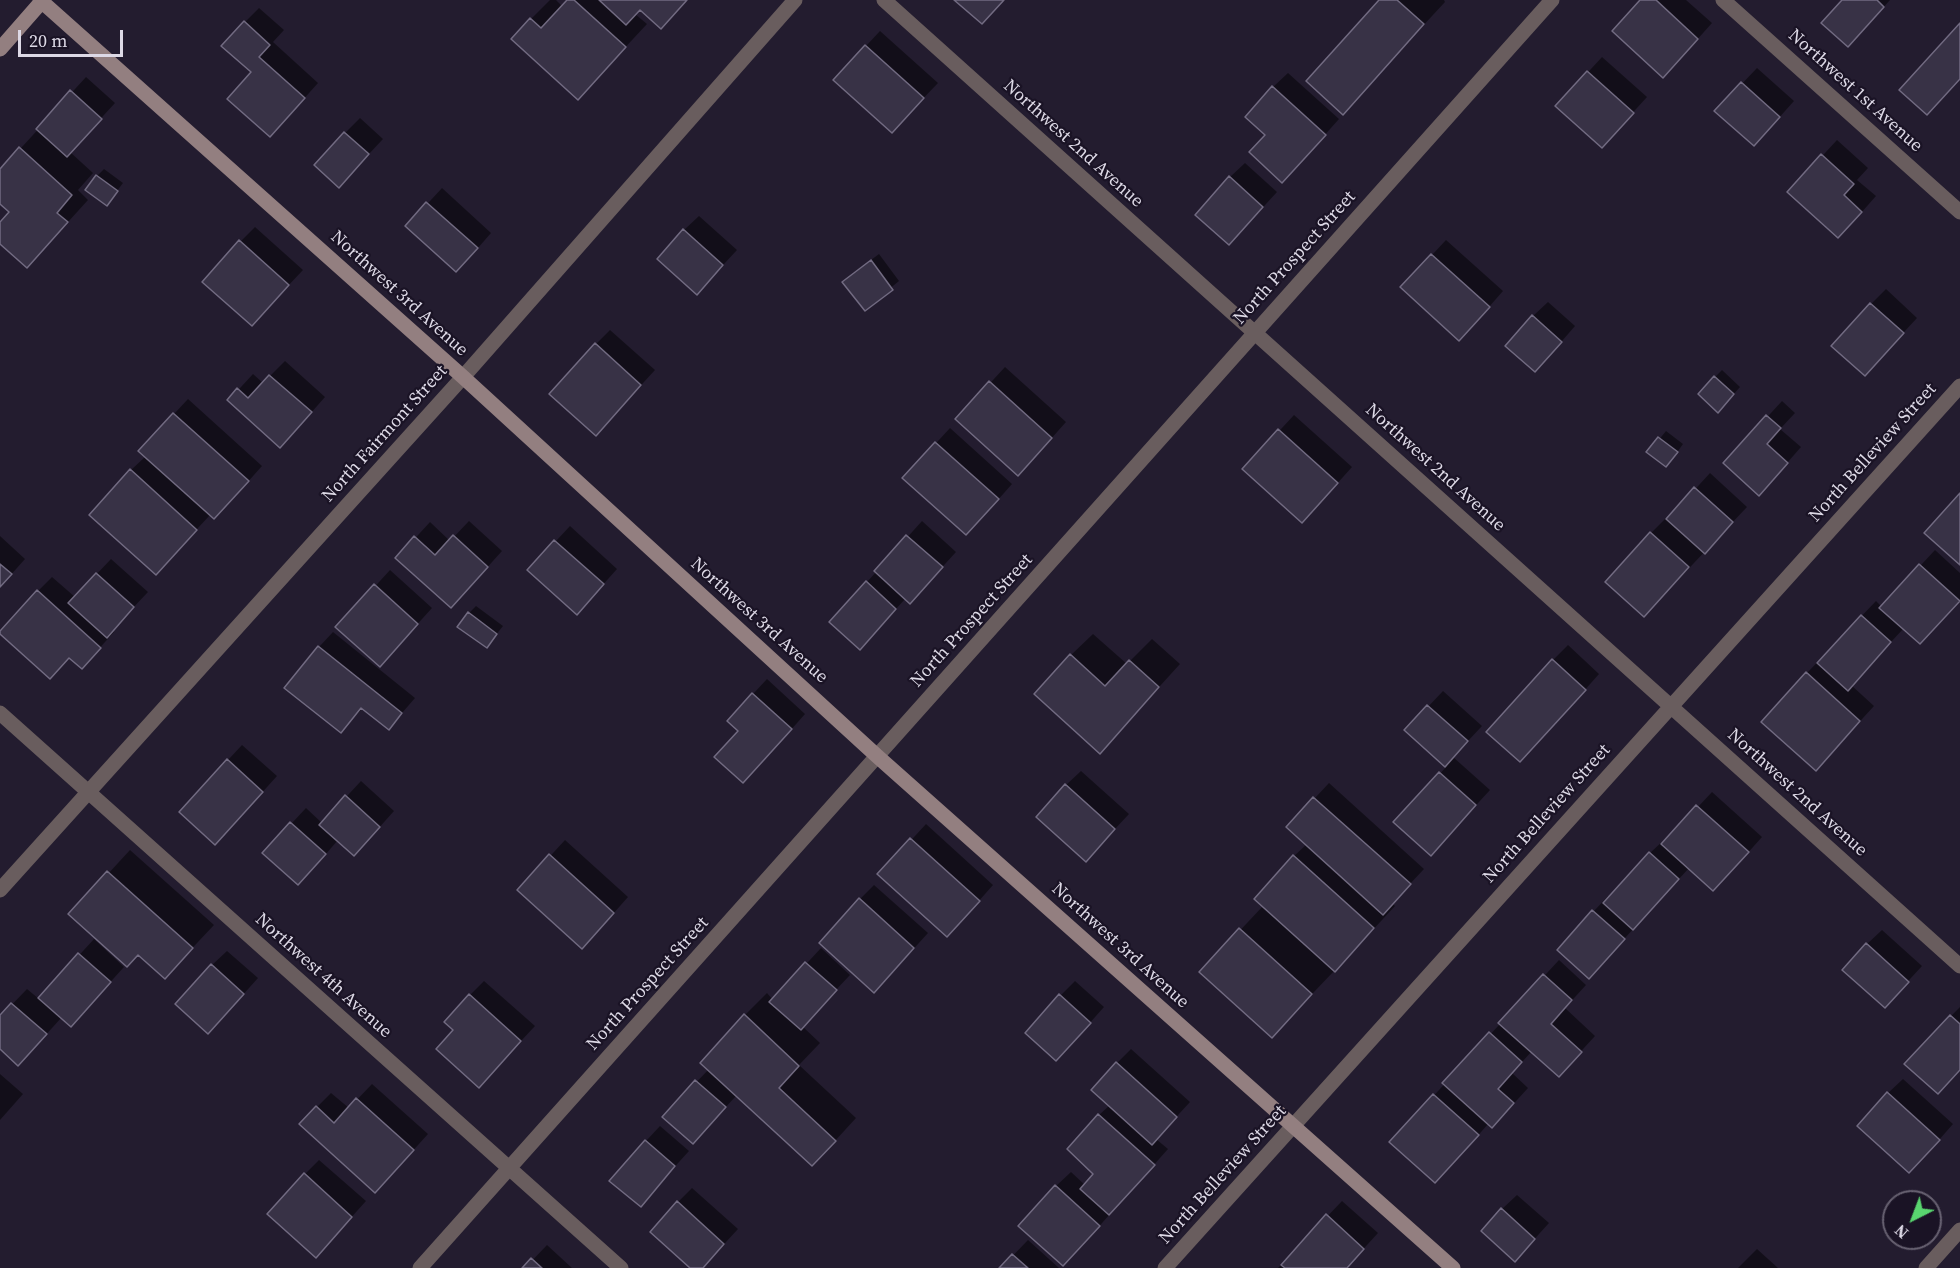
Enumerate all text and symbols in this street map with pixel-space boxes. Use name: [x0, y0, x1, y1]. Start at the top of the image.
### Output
scale bar: [21, 18, 126, 56]
street label: Northwest 1st Avenue: [1783, 25, 1927, 157]
text: 20 m: [29, 28, 67, 53]
street label: Northwest 2nd Avenue: [999, 75, 1147, 213]
street label: North Prospect Street: [1229, 187, 1361, 329]
street label: Northwest 3rd Avenue: [326, 227, 472, 361]
street label: North Fairmont Street: [318, 361, 452, 507]
street label: North Belleview Street: [1805, 379, 1941, 527]
street label: Northwest 2nd Avenue: [1361, 399, 1509, 537]
street label: North Prospect Street: [906, 550, 1038, 692]
street label: Northwest 3rd Avenue: [686, 554, 832, 688]
street label: Northwest 2nd Avenue: [1723, 724, 1871, 862]
street label: North Belleview Street: [1479, 740, 1615, 888]
street label: Northwest 3rd Avenue: [1047, 879, 1193, 1013]
street label: Northwest 4th Avenue: [250, 909, 396, 1043]
street label: North Prospect Street: [582, 913, 714, 1055]
street label: North Belleview Street: [1155, 1101, 1291, 1249]
north arrow: [1882, 1190, 1942, 1250]
text: N: [1890, 1220, 1913, 1244]

